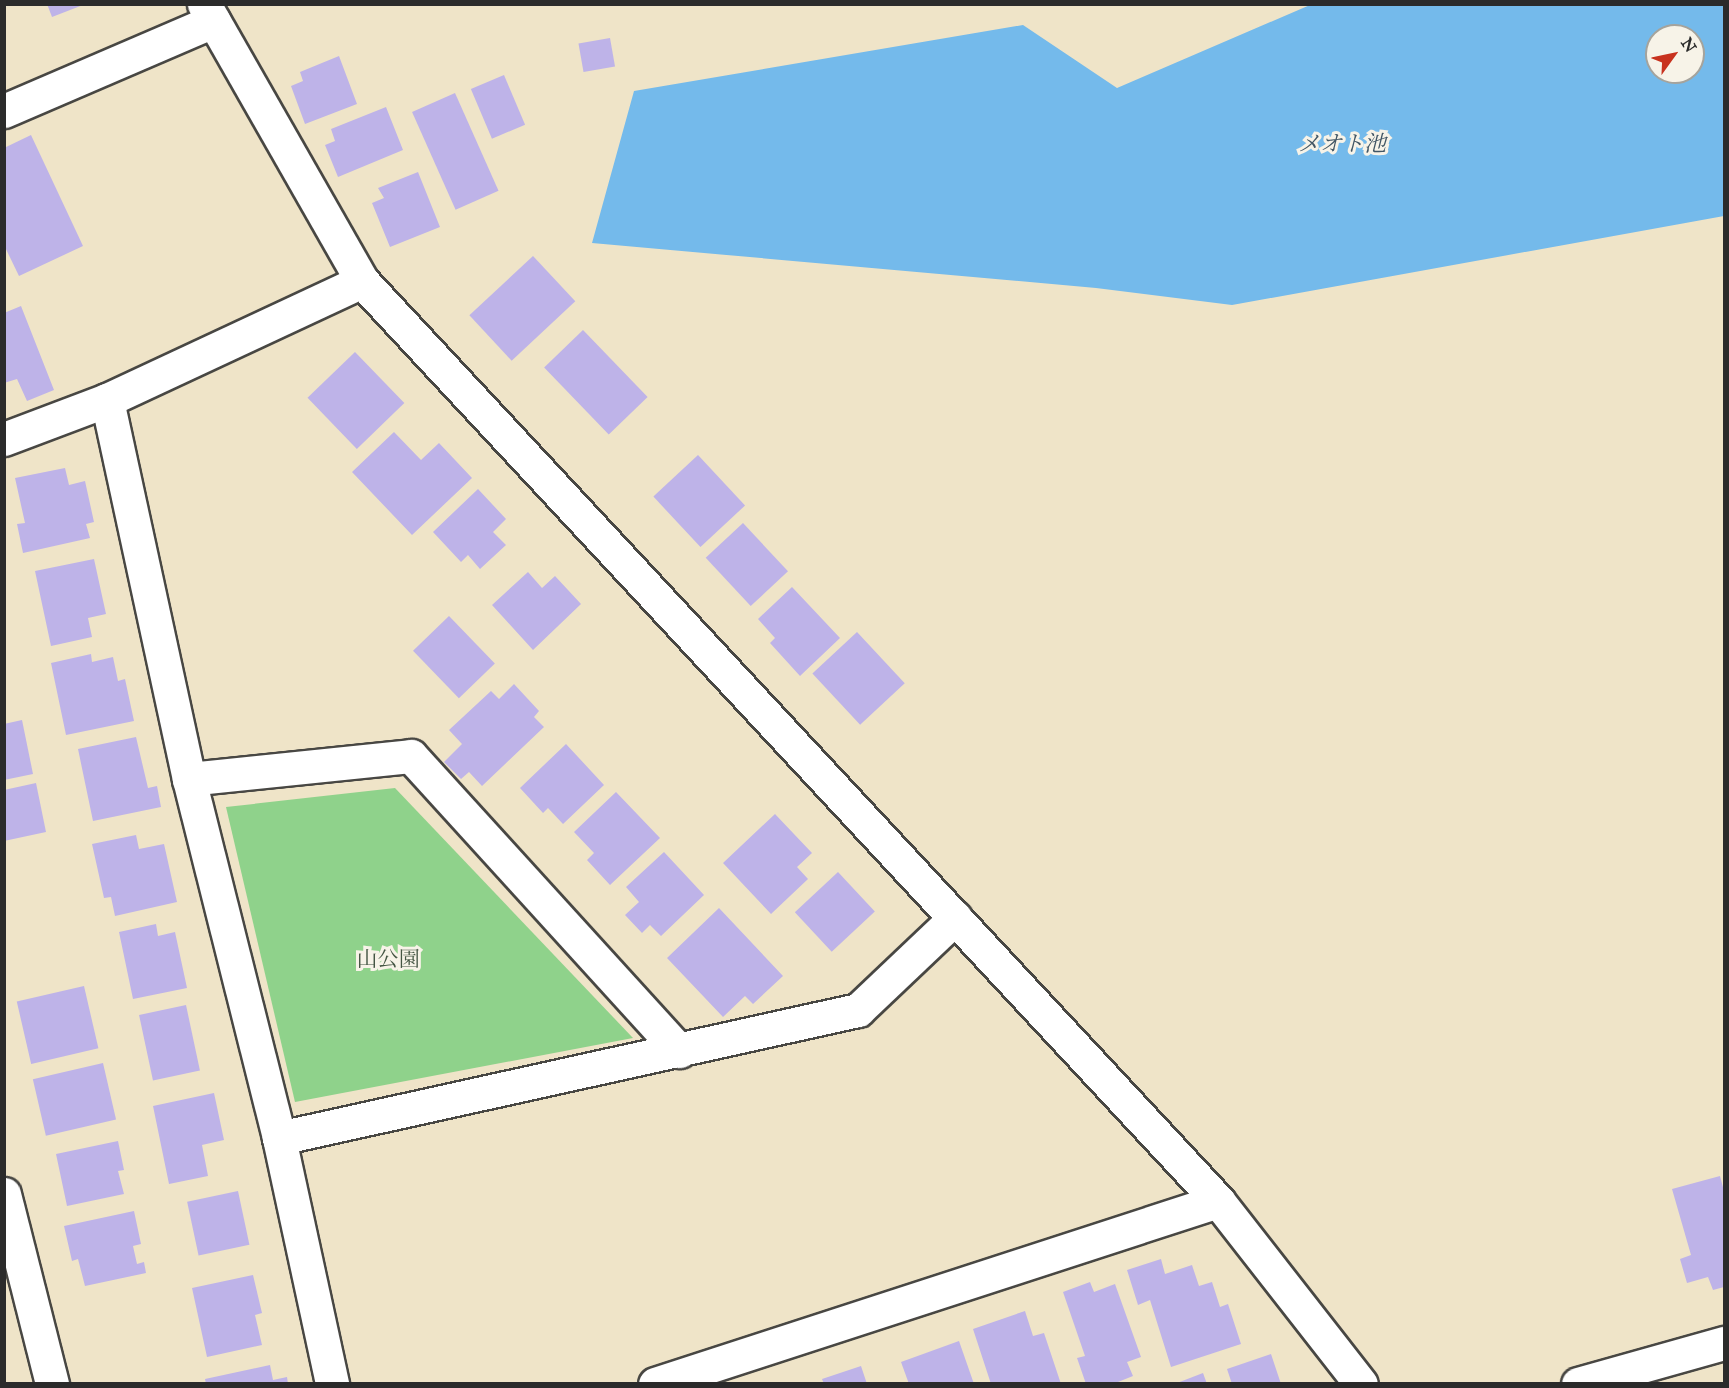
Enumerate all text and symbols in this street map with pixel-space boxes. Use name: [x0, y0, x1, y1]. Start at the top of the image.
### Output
north arrow: [1645, 24, 1705, 84]
text: N: [1677, 34, 1700, 56]
water label: メオト池: [1298, 131, 1386, 157]
park label: 山公園: [357, 946, 419, 972]

